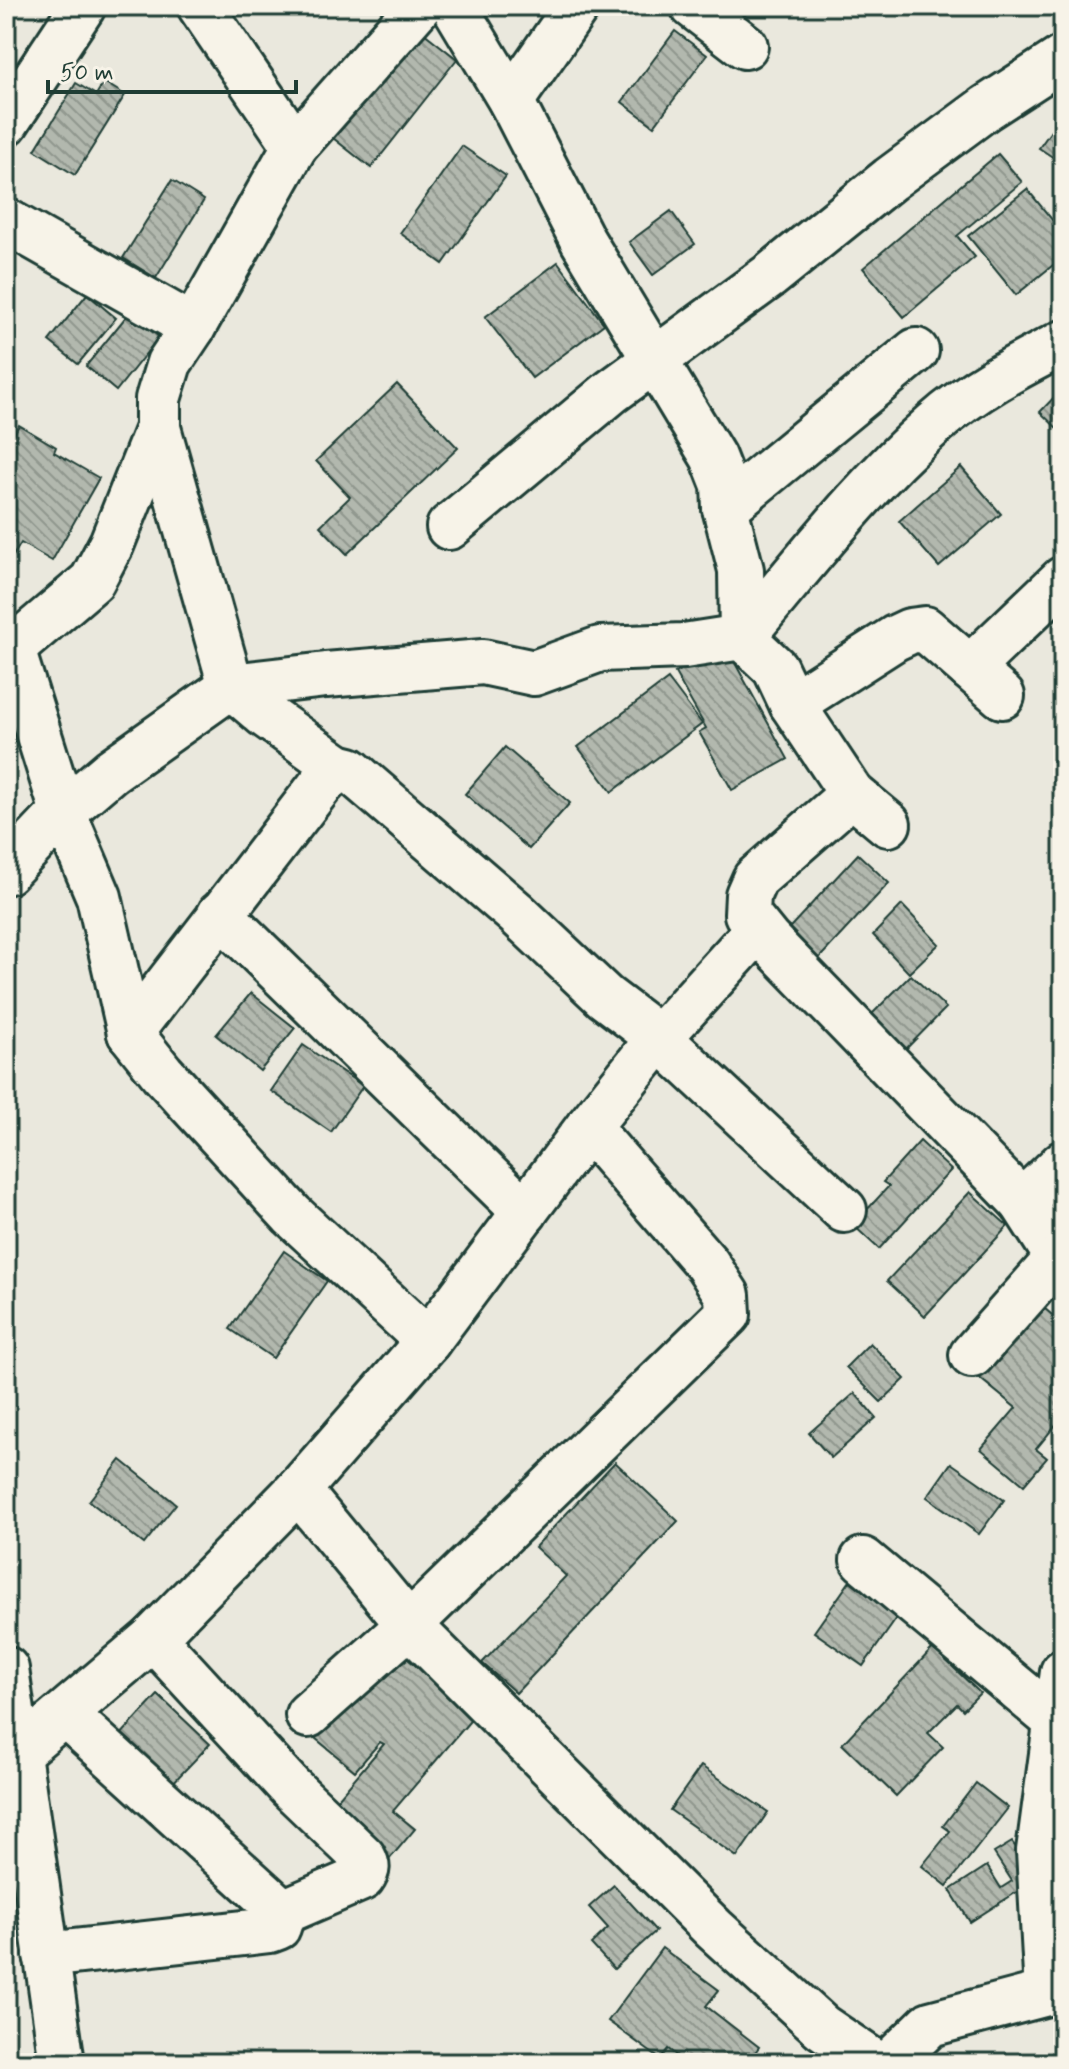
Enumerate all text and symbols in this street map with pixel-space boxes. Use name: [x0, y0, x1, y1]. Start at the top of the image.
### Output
scale bar: [48, 44, 296, 94]
text: 50 m: [60, 58, 114, 89]

